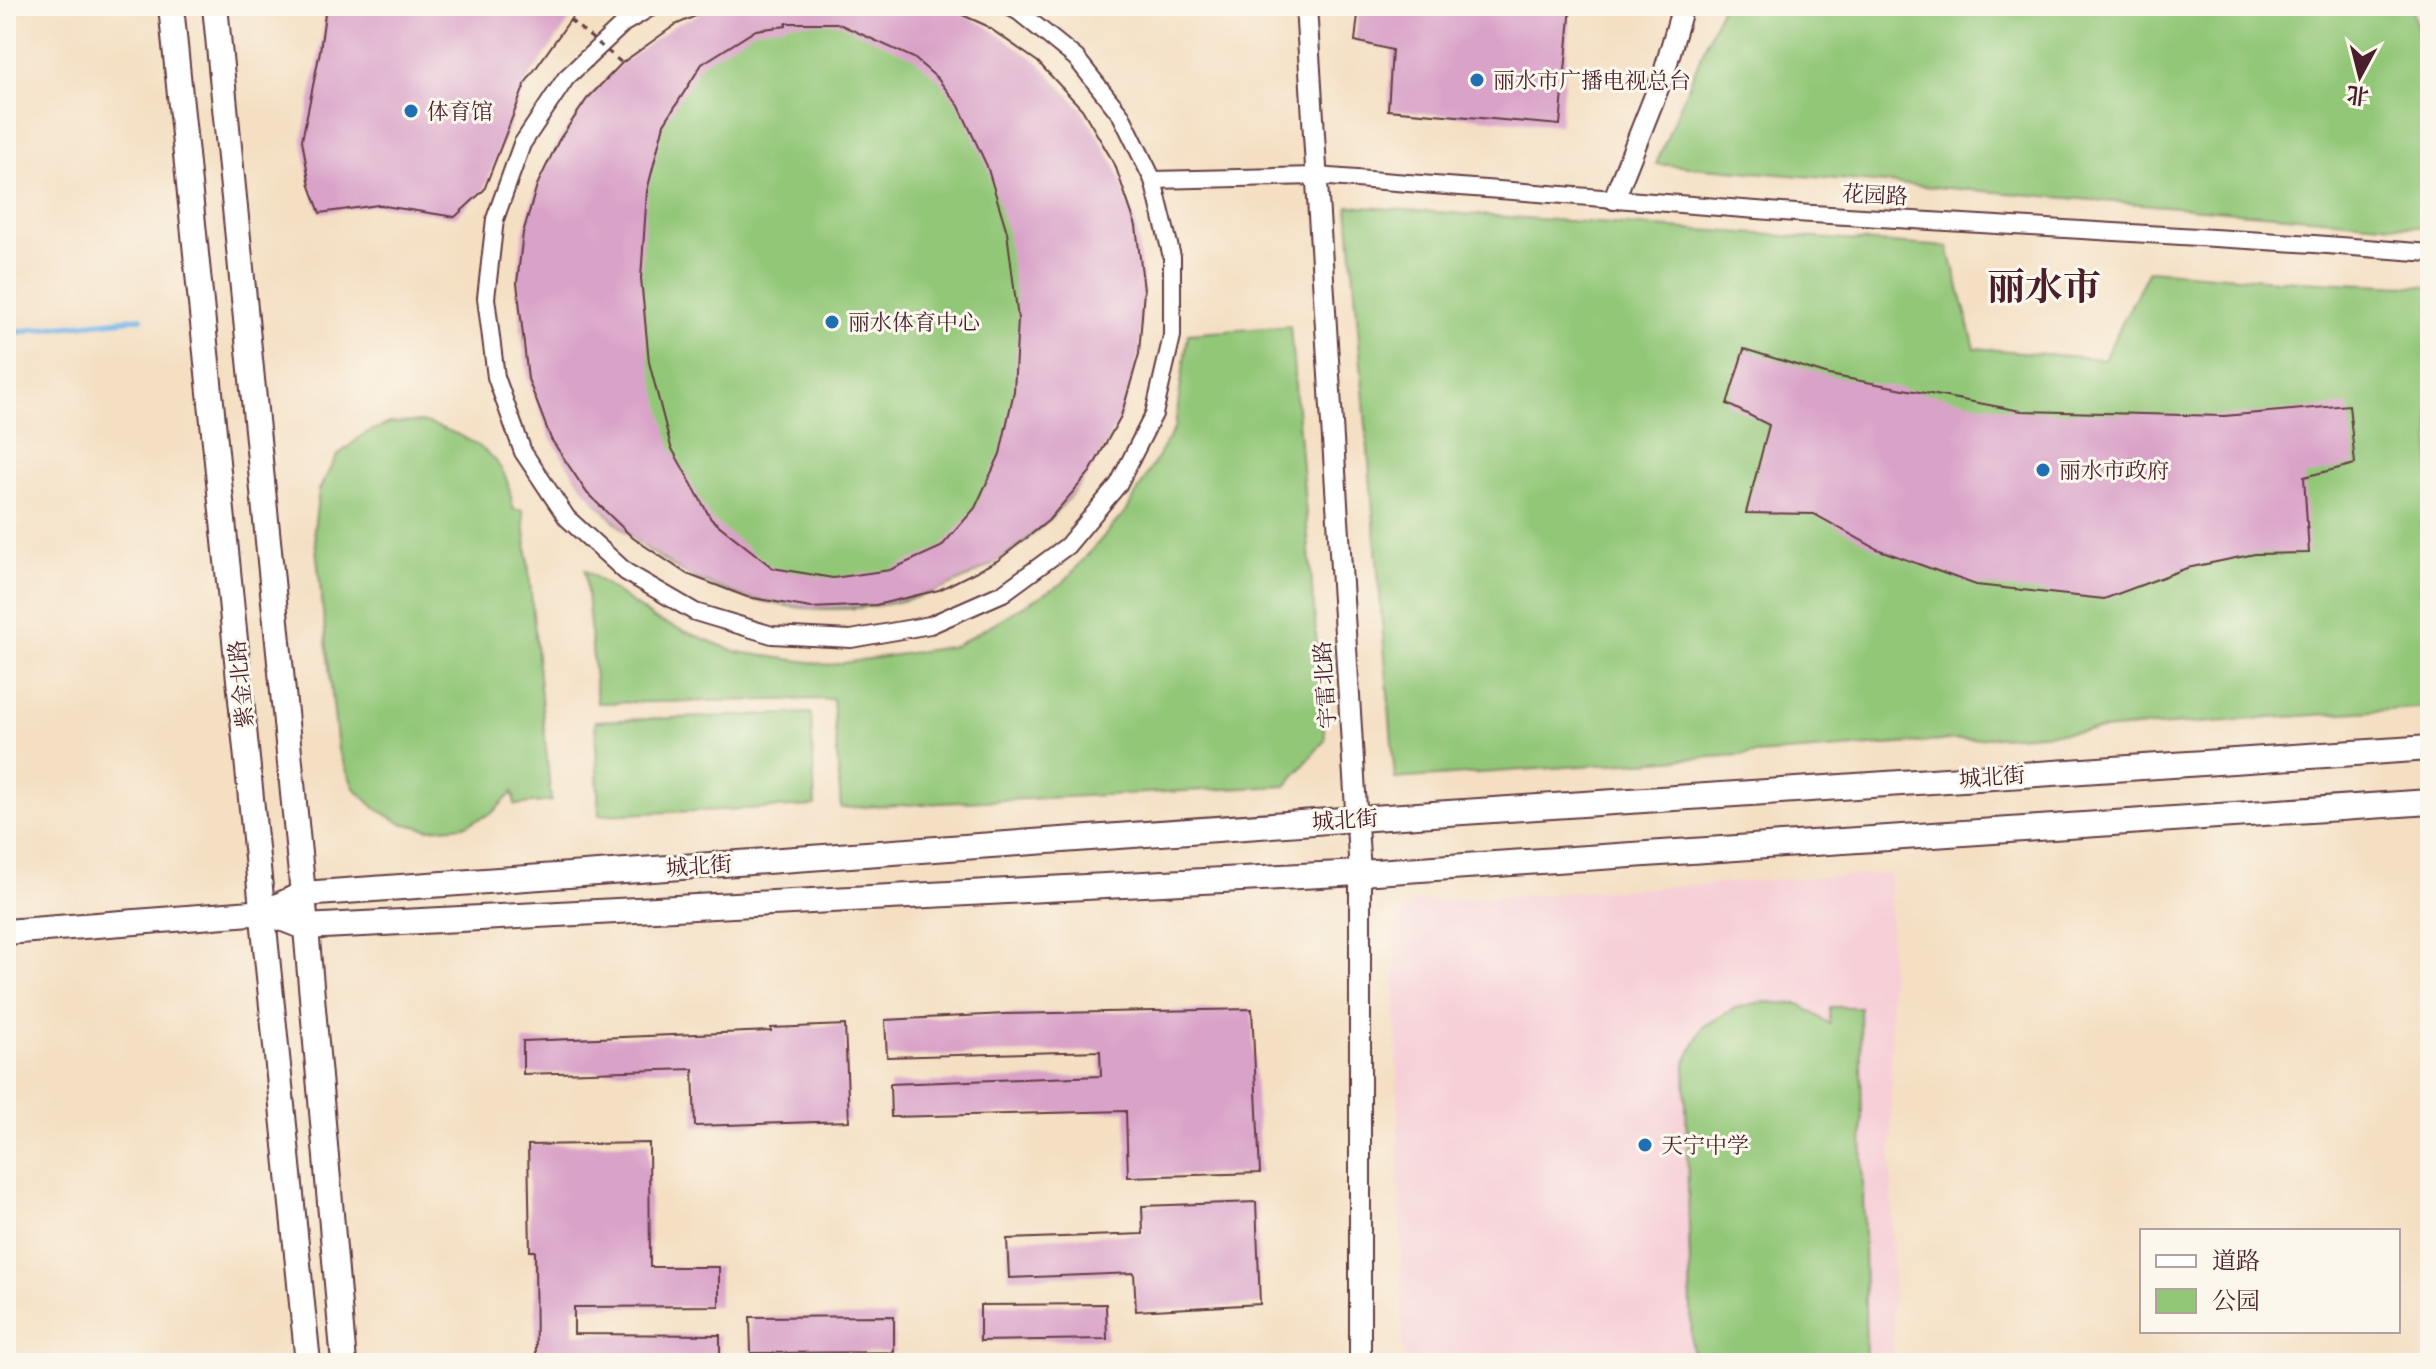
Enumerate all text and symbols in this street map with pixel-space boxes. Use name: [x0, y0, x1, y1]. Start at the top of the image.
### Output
north arrow: [2320, 36, 2400, 116]
place label: 丽水市广播电视总台: [1493, 67, 1691, 94]
marker: 丽水市广播电视总台: [1468, 71, 1486, 89]
text: 北: [2345, 81, 2370, 110]
place label: 体育馆: [427, 98, 493, 125]
marker: 体育馆: [402, 102, 420, 120]
street label: 花园路: [1841, 180, 1909, 210]
district label: 丽水市: [1987, 264, 2101, 310]
place label: 丽水体育中心: [848, 309, 980, 336]
marker: 丽水体育中心: [823, 313, 841, 331]
place label: 丽水市政府: [2059, 457, 2169, 484]
marker: 丽水市政府: [2034, 461, 2052, 479]
street label: 紫金北路: [223, 639, 259, 729]
street label: 宇雷北路: [1308, 640, 1342, 730]
street label: 城北街: [1958, 761, 2026, 793]
street label: 城北街: [1311, 804, 1379, 836]
street label: 城北街: [665, 850, 733, 882]
place label: 天宁中学: [1661, 1132, 1749, 1159]
marker: 天宁中学: [1636, 1136, 1654, 1154]
legend: [2140, 1229, 2400, 1333]
text: 道路: [2212, 1246, 2260, 1276]
text: 公园: [2212, 1286, 2260, 1316]

